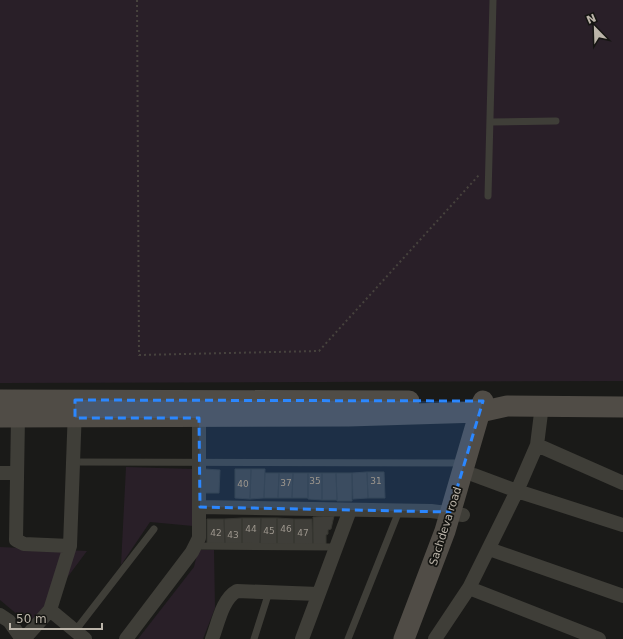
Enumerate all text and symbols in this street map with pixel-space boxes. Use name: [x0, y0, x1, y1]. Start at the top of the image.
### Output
north arrow: [575, 8, 615, 48]
text: N: [585, 11, 598, 27]
house number: 35: [309, 476, 321, 486]
house number: 31: [370, 476, 382, 486]
house number: 37: [280, 478, 292, 488]
house number: 40: [237, 479, 249, 489]
street label: Sachdeva road: [427, 485, 464, 567]
house number: 44: [245, 524, 257, 534]
house number: 46: [280, 524, 292, 534]
house number: 45: [263, 526, 275, 536]
house number: 42: [210, 528, 222, 538]
house number: 47: [297, 528, 309, 538]
house number: 43: [227, 530, 239, 540]
scale bar: [10, 605, 102, 631]
text: 50 m: [16, 612, 47, 626]

